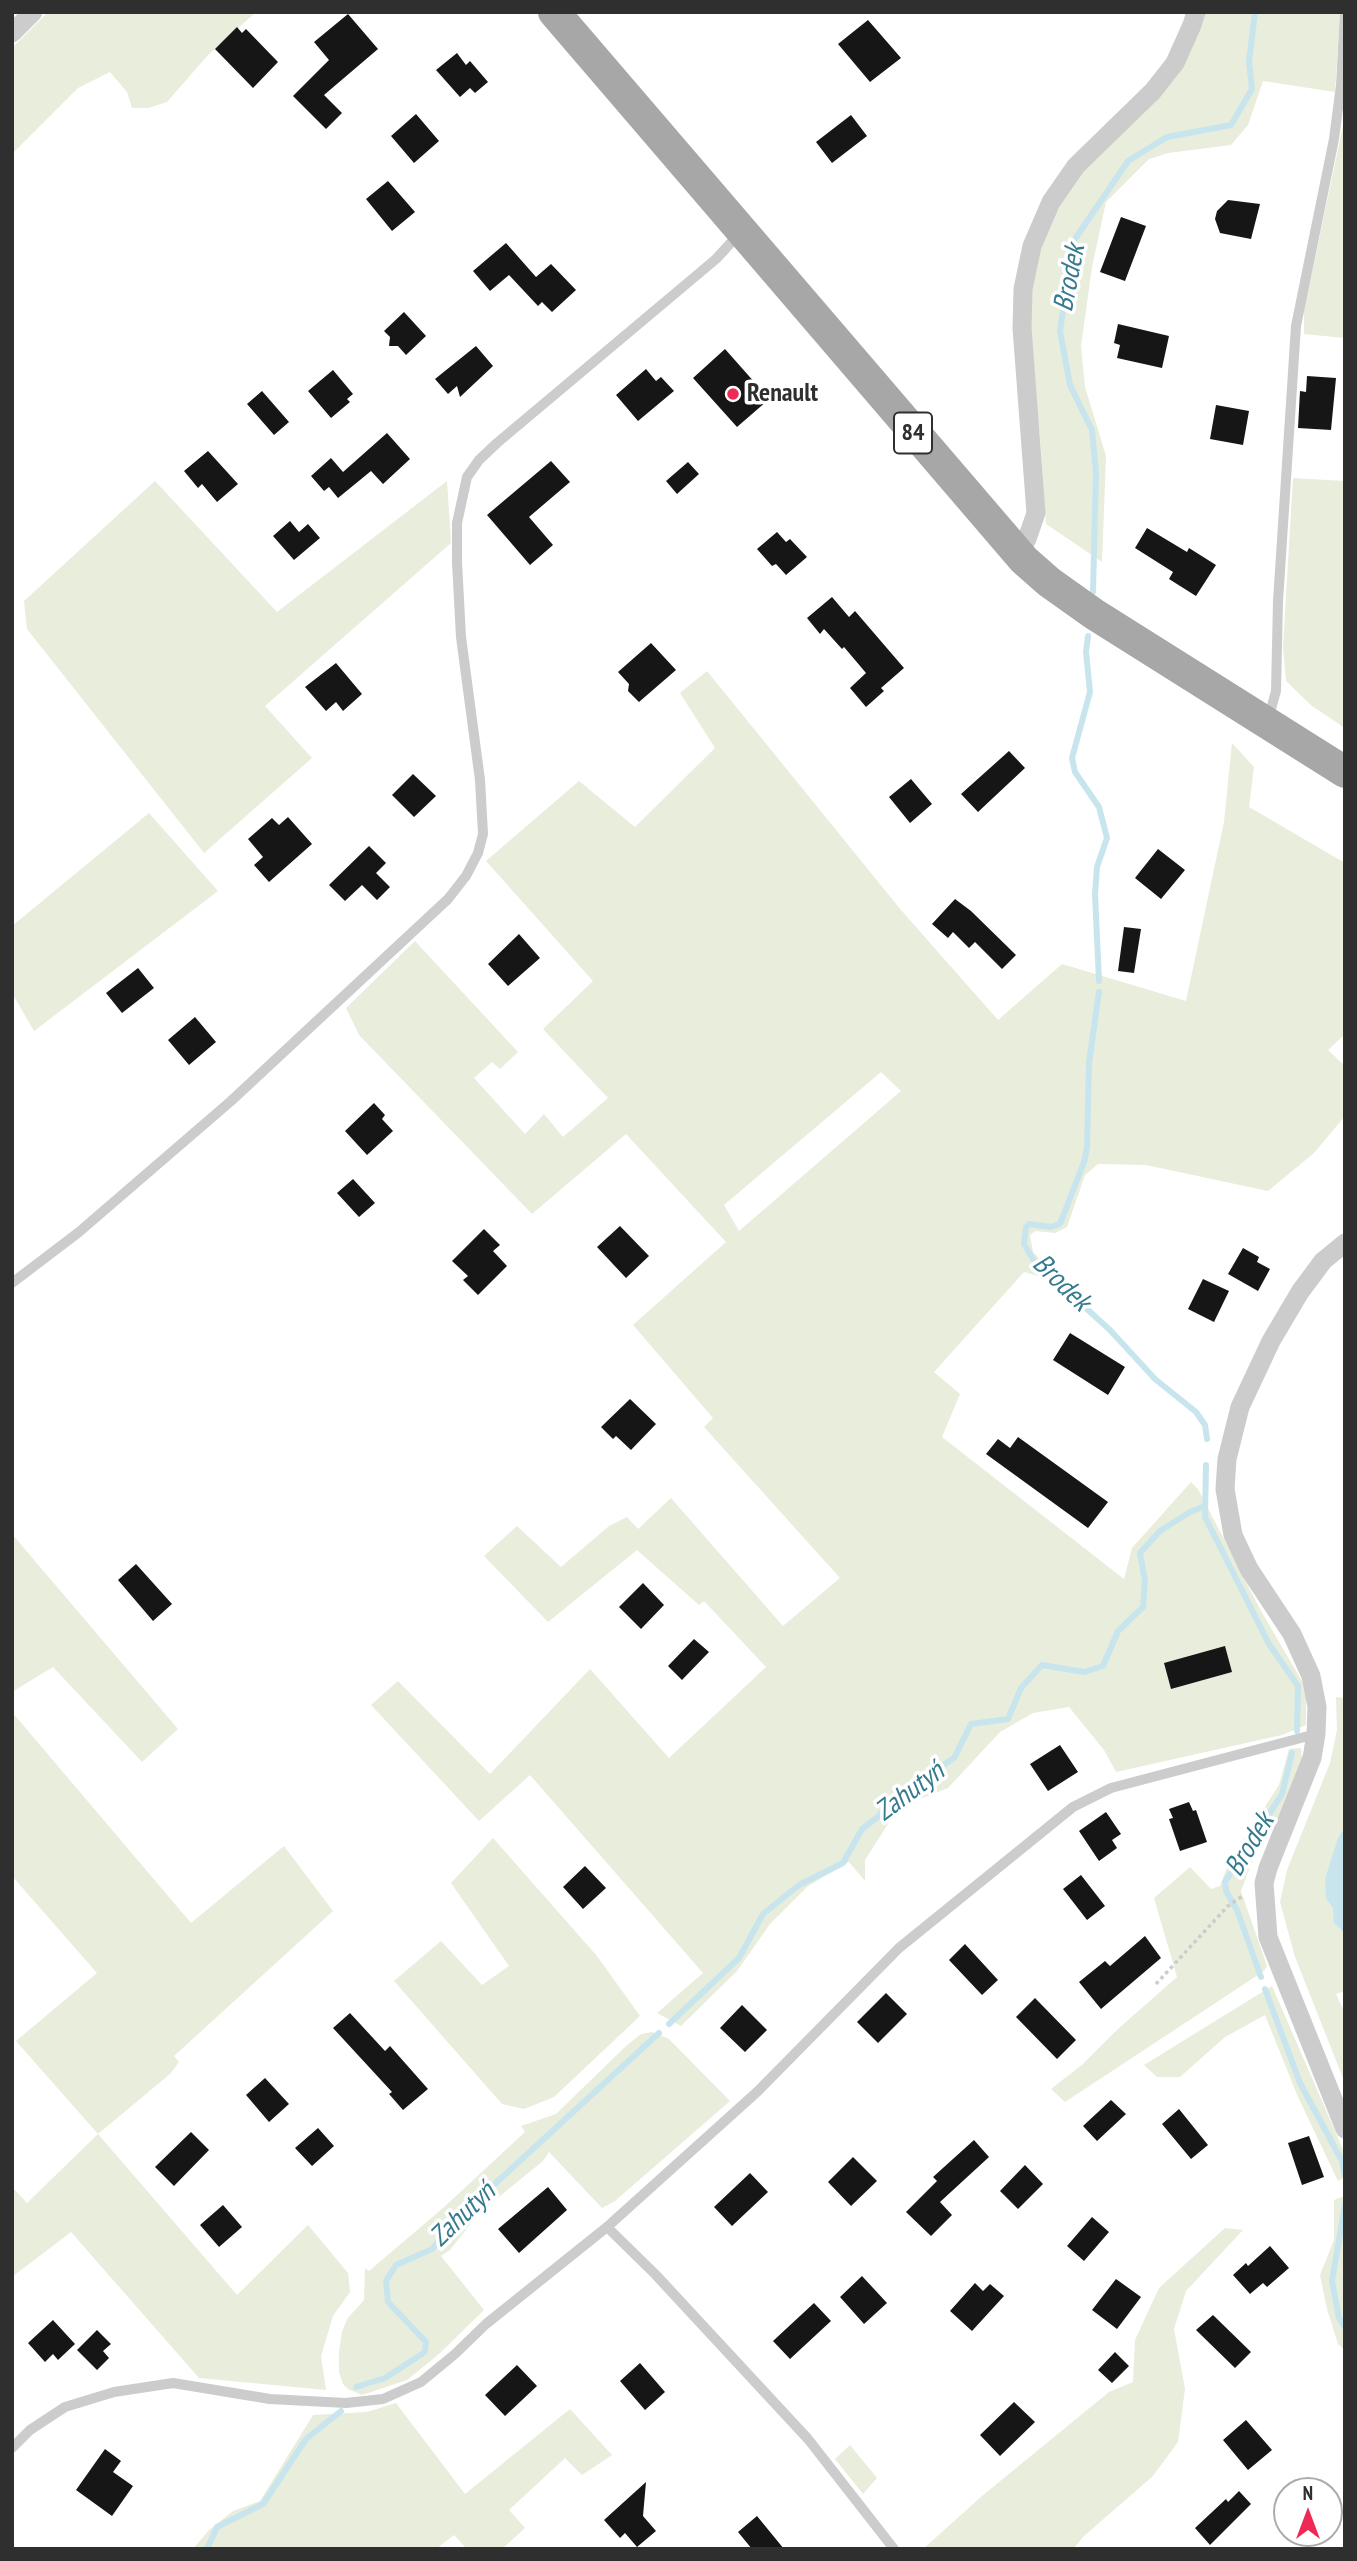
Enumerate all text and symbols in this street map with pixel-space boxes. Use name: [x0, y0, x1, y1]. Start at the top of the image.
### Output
water label: Brodek: [1047, 242, 1093, 314]
place label: Renault: [747, 378, 818, 410]
marker: Renault: [725, 386, 741, 402]
road number: 84: [894, 412, 932, 453]
water label: Brodek: [1025, 1247, 1097, 1319]
water label: Zahutyń: [869, 1755, 951, 1829]
water label: Brodek: [1218, 1807, 1282, 1883]
water label: Zahutyń: [423, 2176, 503, 2254]
north arrow: [1273, 2477, 1343, 2547]
text: N: [1303, 2481, 1313, 2505]

